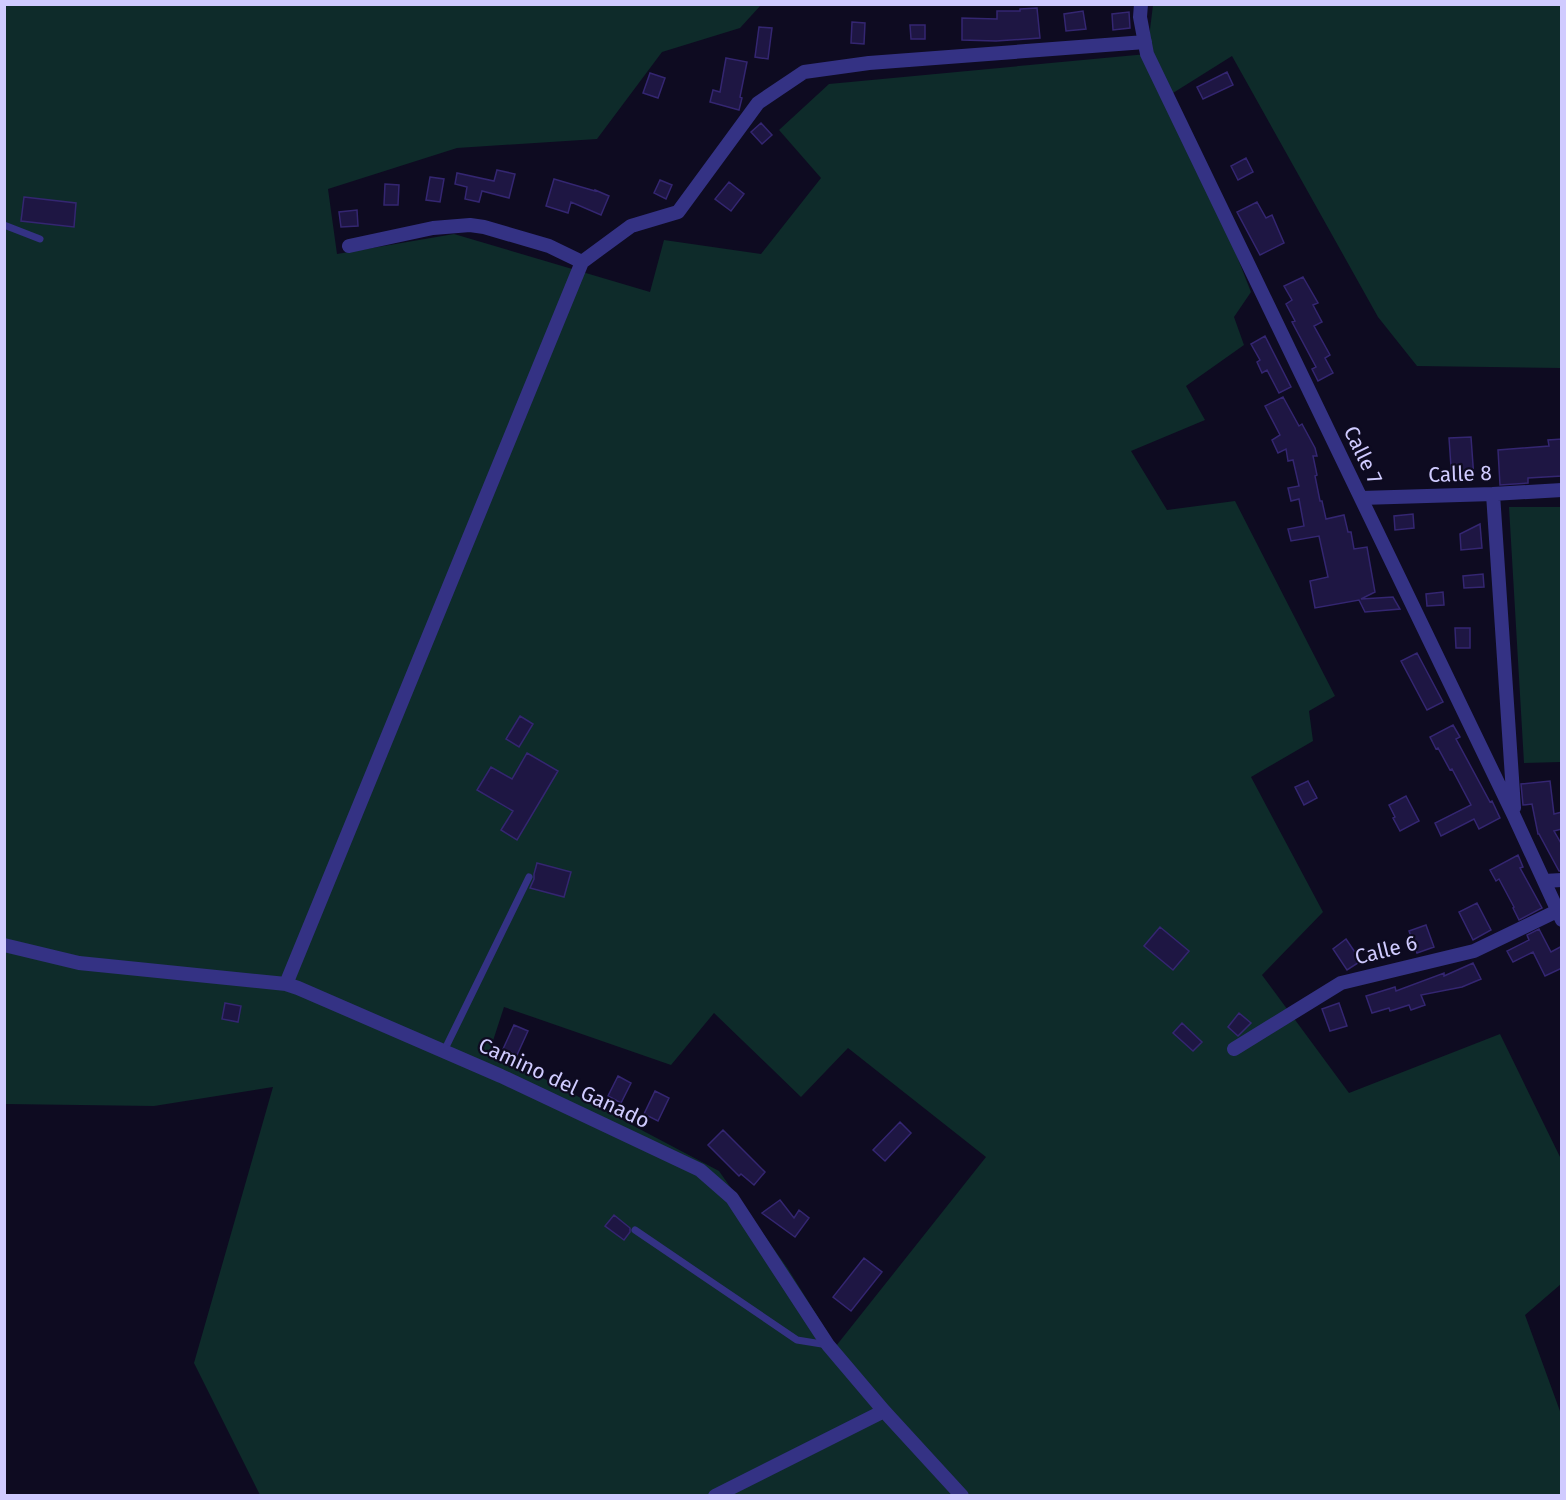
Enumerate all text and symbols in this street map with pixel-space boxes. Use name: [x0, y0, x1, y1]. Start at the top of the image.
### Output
street label: Calle 7: [1338, 422, 1388, 488]
street label: Calle 8: [1428, 460, 1492, 488]
street label: Calle 6: [1352, 930, 1420, 970]
street label: Camino del Ganado: [474, 1032, 654, 1134]

